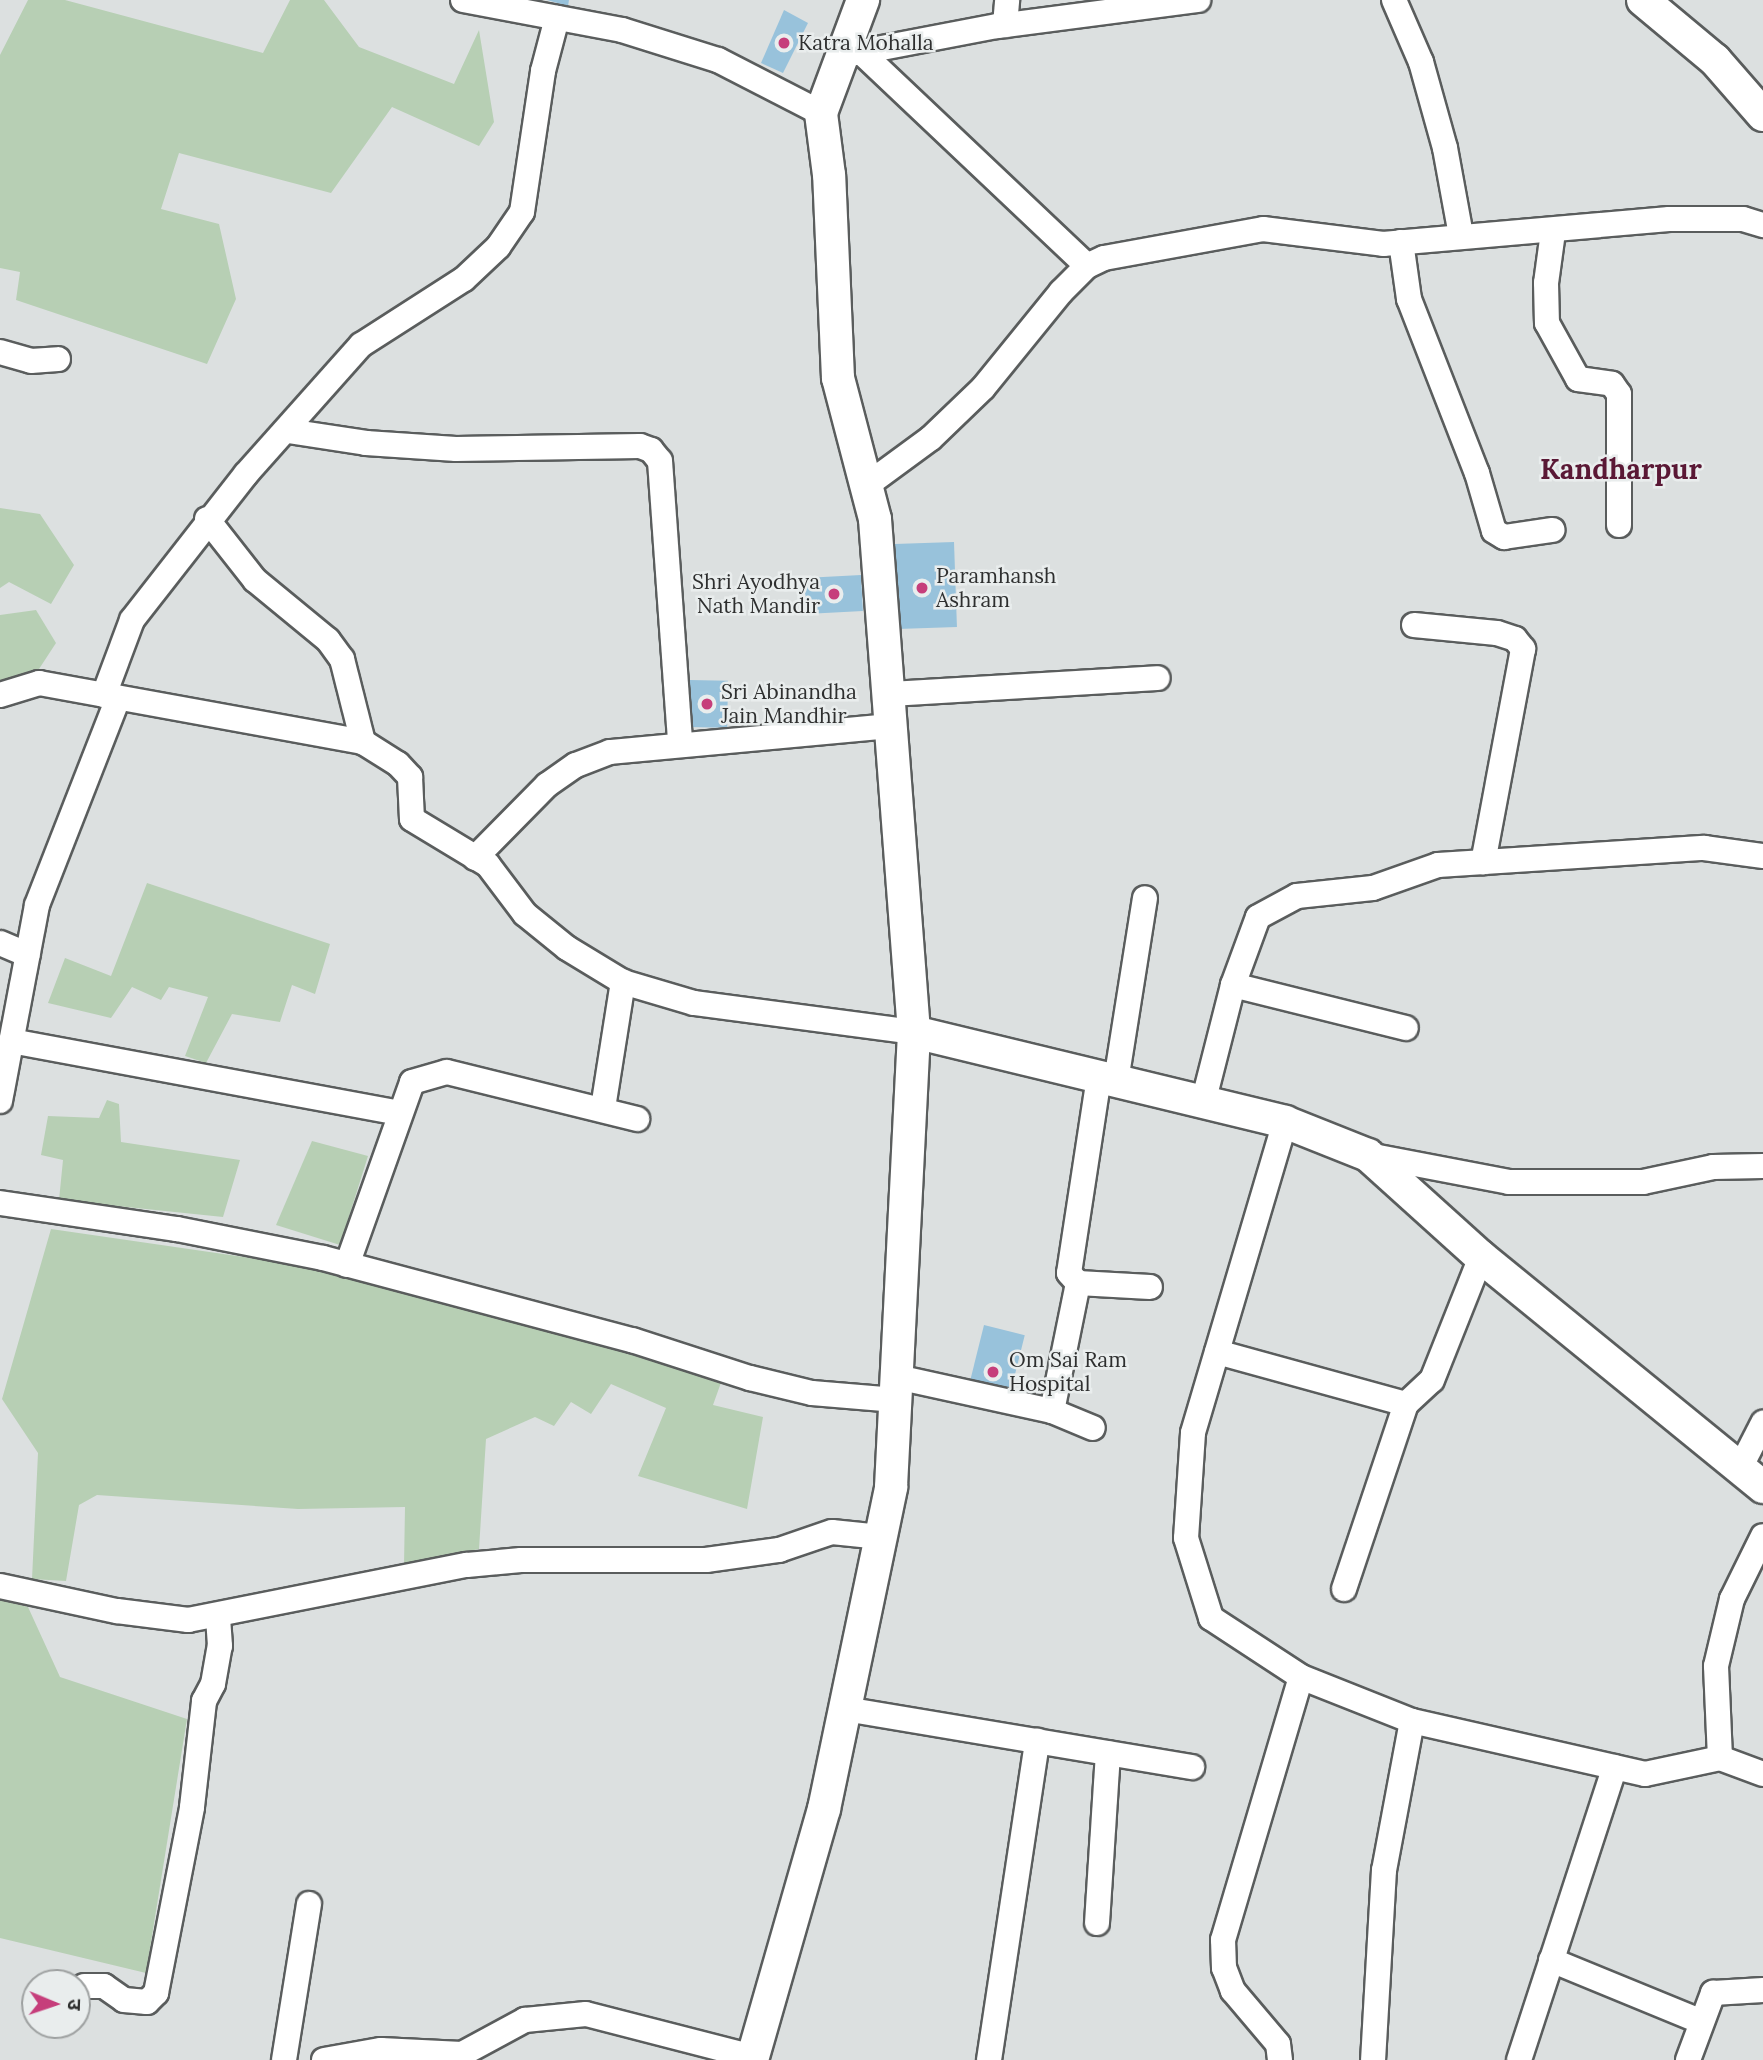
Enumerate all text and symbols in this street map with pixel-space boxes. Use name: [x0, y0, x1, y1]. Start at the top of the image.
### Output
place label: Katra Mohalla: [798, 30, 934, 56]
marker: Katra Mohalla: [776, 35, 792, 51]
district label: Kandharpur: [1540, 452, 1702, 486]
place label: Paramhansh Ashram: [936, 563, 1056, 613]
place label: Shri Ayodhya Nath Mandir: [692, 569, 820, 619]
marker: Paramhansh Ashram: [914, 580, 930, 596]
marker: Shri Ayodhya Nath Mandir: [826, 586, 842, 602]
place label: Sri Abinandha Jain Mandhir: [721, 679, 857, 729]
marker: Sri Abinandha Jain Mandhir: [699, 696, 715, 712]
place label: Om Sai Ram Hospital: [1009, 1347, 1127, 1397]
marker: Om Sai Ram Hospital: [983, 1362, 1003, 1382]
north arrow: [21, 1969, 91, 2039]
text: उ: [63, 1999, 87, 2011]

